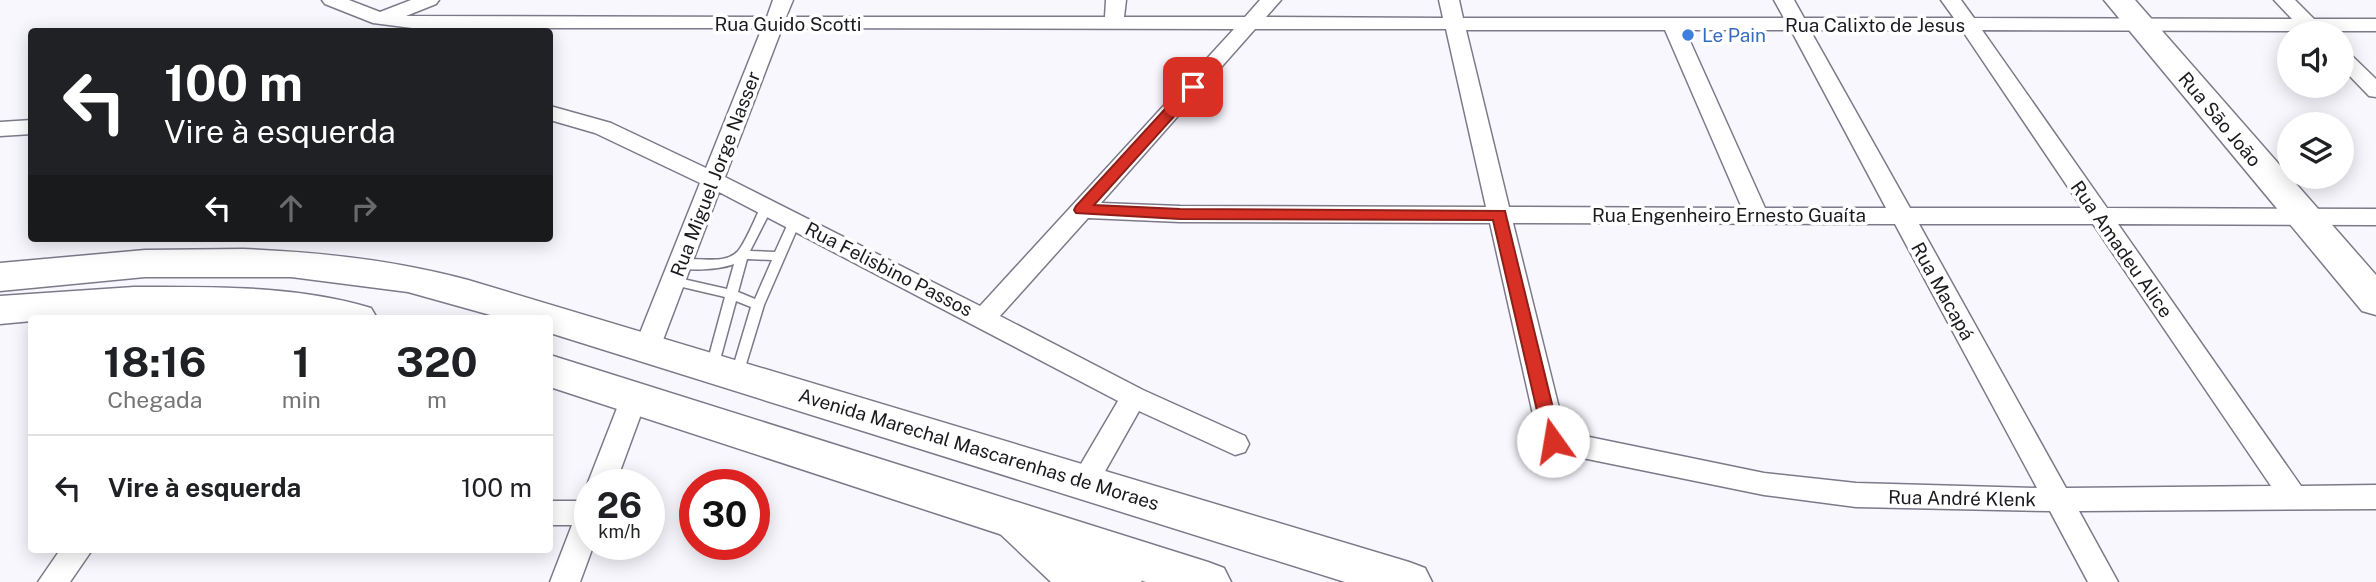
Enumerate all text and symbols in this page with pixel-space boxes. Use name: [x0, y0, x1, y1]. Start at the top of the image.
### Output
street label: Rua Guido Scotti: [714, 13, 862, 35]
street label: Rua Calixto de Jesus: [1785, 14, 1965, 36]
map controls: [2277, 21, 2354, 189]
button: sound: [2277, 21, 2354, 98]
place label: Le Pain: [1702, 24, 1766, 46]
marker: Le Pain: [1680, 27, 1696, 43]
text: 100 m: [164, 54, 303, 112]
icon: left: [49, 56, 140, 147]
pin: [1163, 57, 1223, 117]
street label: Rua São João: [2174, 67, 2266, 171]
street label: Rua Miguel Jorge Nasser: [666, 68, 764, 280]
icon: arrive: [1174, 68, 1212, 106]
button: layers: [2277, 112, 2354, 189]
text: Vire à esquerda: [164, 113, 396, 150]
street label: Rua Amadeu Alice: [2067, 176, 2177, 322]
icon: left: [199, 189, 237, 227]
icon: ahead: [272, 189, 310, 227]
icon: right: [345, 189, 383, 227]
street label: Rua Engenheiro Ernesto Guaíta: [1592, 204, 1866, 226]
street label: Rua Felisbino Passos: [802, 217, 976, 321]
street label: Rua Macapá: [1907, 238, 1979, 344]
text: 18:16: [103, 337, 206, 386]
text: 1: [292, 337, 310, 386]
text: 320: [396, 337, 478, 386]
street label: Avenida Marechal Mascarenhas de Moraes: [796, 384, 1162, 514]
text: Chegada: [107, 386, 202, 413]
text: min: [282, 386, 321, 413]
text: m: [427, 386, 447, 413]
position arrow: [1516, 404, 1590, 478]
icon: left: [49, 469, 87, 507]
speed limit sign: 30: [679, 469, 770, 560]
text: Vire à esquerda: [108, 472, 301, 503]
text: 100 m: [461, 472, 532, 503]
text: 26: [597, 485, 642, 526]
street label: Rua André Klenk: [1888, 486, 2036, 510]
text: km/h: [598, 521, 641, 542]

